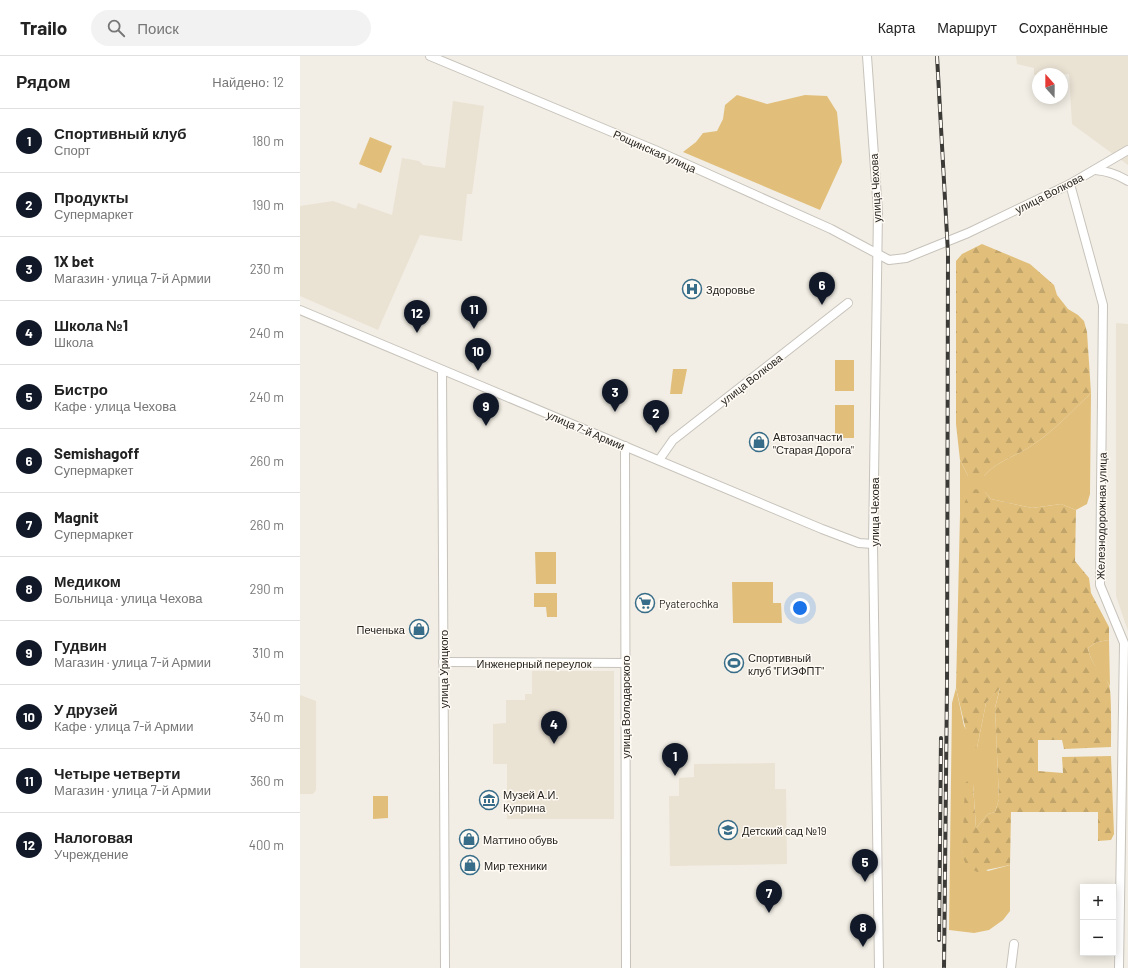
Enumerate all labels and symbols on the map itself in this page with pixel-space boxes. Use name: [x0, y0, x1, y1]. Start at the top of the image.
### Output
north arrow: [1032, 68, 1068, 104]
street label: Рощинская улица: [612, 127, 699, 175]
street label: улица Чехова: [867, 152, 883, 223]
street label: улица Волкова: [1013, 170, 1086, 216]
pin: 6: [809, 272, 835, 305]
hospital icon: Здоровье: [681, 278, 703, 300]
place label: Здоровье: [706, 283, 755, 296]
pin: 11: [461, 296, 487, 329]
pin: 12: [404, 300, 430, 333]
pin: 10: [465, 338, 491, 371]
street label: улица Волкова: [717, 350, 785, 407]
pin: 3: [602, 379, 628, 412]
pin: 9: [473, 393, 499, 426]
pin: 2: [643, 400, 669, 433]
street label: улица 7-й Армии: [545, 408, 627, 452]
place label: Автозапчасти "Старая Дорога": [773, 430, 854, 456]
shop icon: Автозапчасти "Старая Дорога": [748, 431, 770, 453]
street label: Железнодорожная улица: [1093, 451, 1109, 580]
street label: улица Чехова: [868, 477, 881, 546]
supermarket icon: Pyaterochka: [634, 592, 656, 614]
place label: Pyaterochka: [659, 597, 718, 610]
your location: [790, 598, 810, 618]
shop icon: Печенька: [408, 618, 430, 640]
place label: Печенька: [357, 623, 406, 636]
street label: улица Урицкого: [437, 630, 450, 708]
place label: Спортивный клуб "ГИЭФПТ": [748, 651, 824, 677]
sports icon: Спортивный клуб "ГИЭФПТ": [723, 652, 745, 674]
street label: улица Володарского: [619, 655, 632, 759]
street label: Инженерный переулок: [476, 657, 592, 670]
pin: 4: [541, 711, 567, 744]
pin: 1: [662, 743, 688, 776]
place label: Музей А.И. Куприна: [503, 788, 559, 814]
museum icon: Музей А.И. Куприна: [478, 789, 500, 811]
school or university icon: Детский сад №19: [717, 819, 739, 841]
place label: Детский сад №19: [742, 824, 827, 837]
shop icon: Маттино обувь: [458, 828, 480, 850]
place label: Маттино обувь: [483, 833, 558, 846]
pin: 5: [852, 849, 878, 882]
shop icon: Мир техники: [459, 854, 481, 876]
place label: Мир техники: [484, 859, 547, 872]
pin: 7: [756, 880, 782, 913]
pin: 8: [850, 914, 876, 947]

